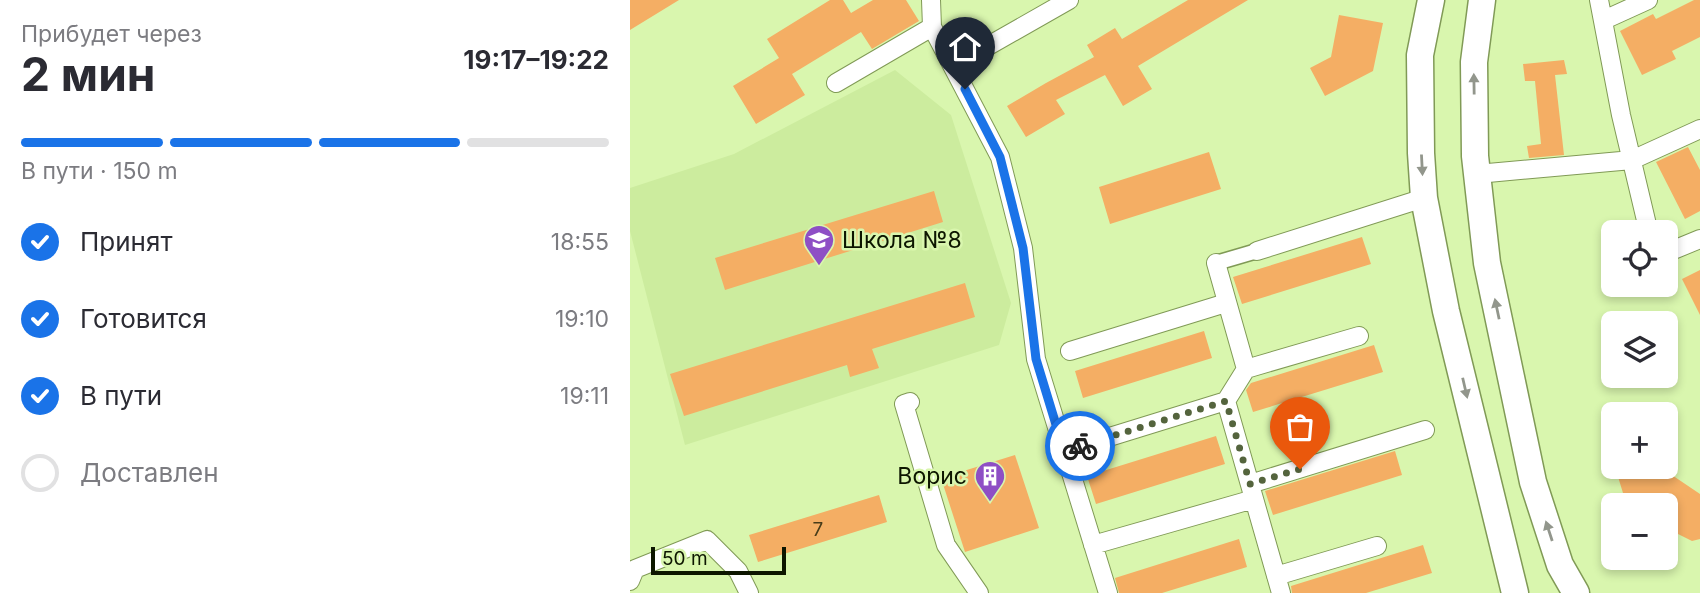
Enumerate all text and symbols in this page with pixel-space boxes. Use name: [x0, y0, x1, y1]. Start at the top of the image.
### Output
pin: [935, 17, 995, 89]
text: Прибудет через: [21, 20, 202, 48]
icon: home: [946, 28, 984, 66]
text: 19:17–19:22: [463, 44, 609, 75]
text: 2 мин: [21, 46, 156, 102]
one-way arrow: [1468, 72, 1480, 94]
one-way arrow: [1417, 154, 1428, 176]
text: В пути · 150 m: [21, 157, 178, 185]
map controls: [1601, 220, 1678, 570]
button: locate: [1601, 220, 1678, 297]
icon: check: [21, 223, 59, 261]
school or university icon: Школа №8: [802, 223, 836, 267]
text: Принят: [80, 226, 173, 257]
place label: Школа №8: [842, 226, 962, 254]
text: 18:55: [551, 228, 609, 256]
one-way arrow: [1492, 298, 1503, 320]
icon: check: [21, 300, 59, 338]
text: Готовится: [80, 303, 207, 334]
text: 19:10: [555, 305, 609, 333]
button: layers: [1601, 311, 1678, 388]
icon: check: [21, 377, 59, 415]
one-way arrow: [1459, 377, 1470, 399]
text: В пути: [80, 380, 162, 411]
text: 19:11: [560, 382, 609, 410]
pin: [1270, 397, 1330, 469]
button: +: [1601, 402, 1678, 479]
icon: bag: [1281, 408, 1319, 446]
courier: [1045, 411, 1115, 481]
icon: bike: [1061, 427, 1099, 465]
text: Доставлен: [80, 457, 219, 488]
building icon: Ворис: [973, 459, 1007, 503]
place label: Ворис: [897, 462, 967, 490]
button: −: [1601, 493, 1678, 570]
house number: 7: [813, 518, 823, 541]
one-way arrow: [1543, 520, 1554, 541]
scale bar: [651, 544, 786, 576]
text: 50 m: [662, 547, 708, 570]

